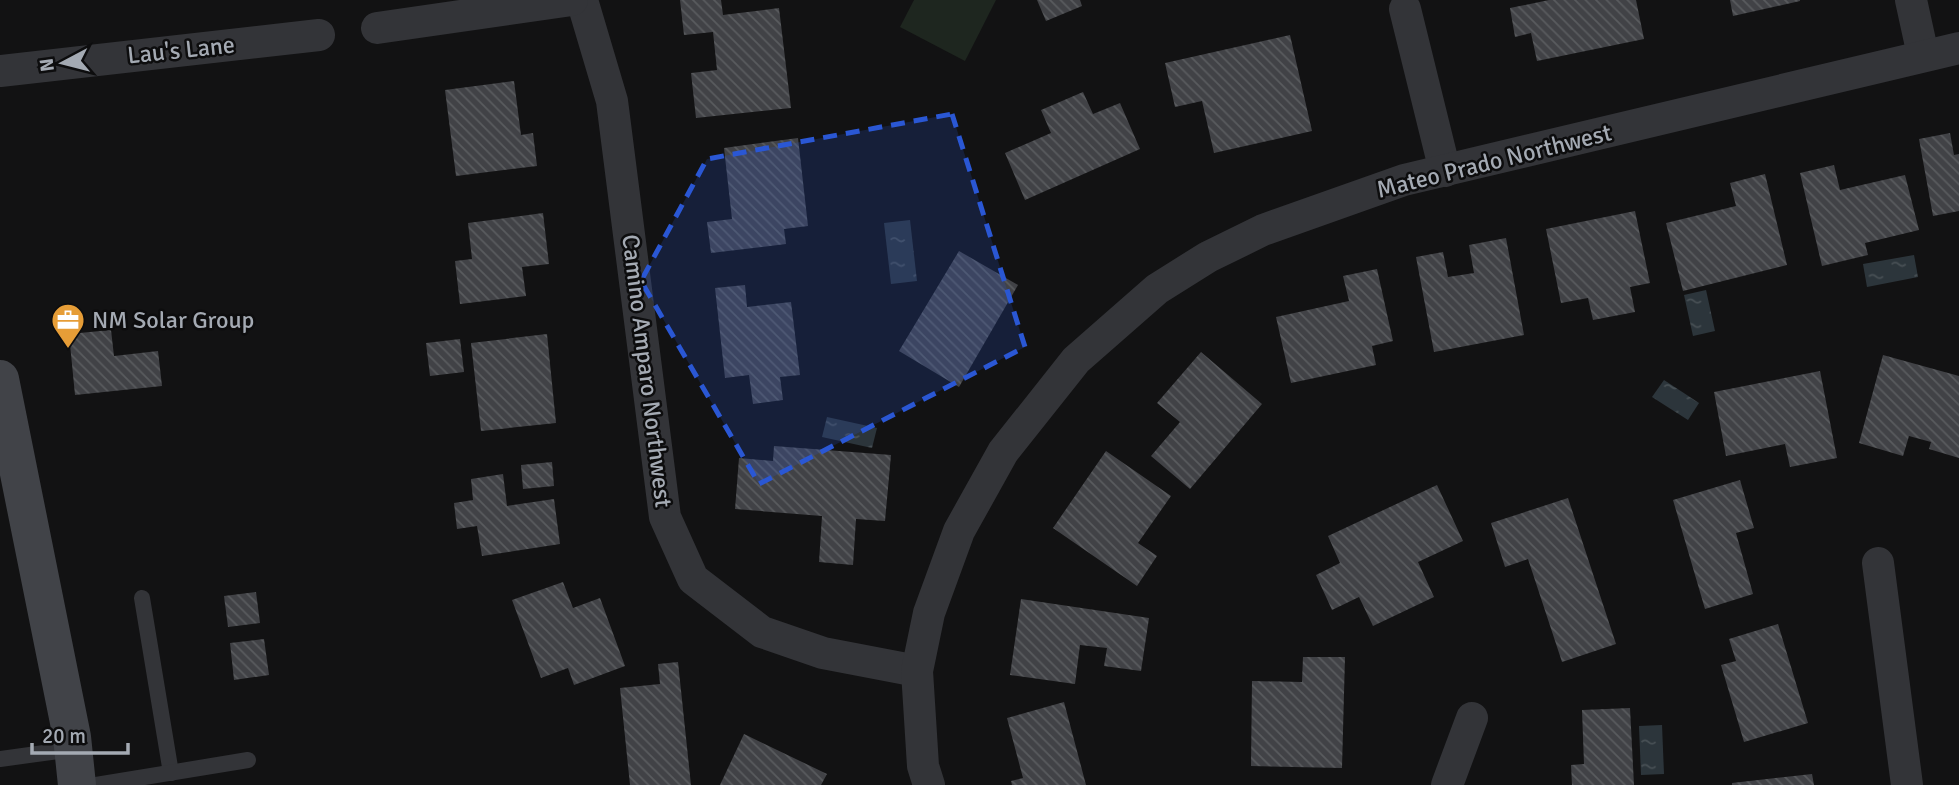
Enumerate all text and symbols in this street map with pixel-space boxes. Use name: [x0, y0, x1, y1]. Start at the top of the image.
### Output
north arrow: [28, 28, 98, 98]
street label: Lau's Lane: [126, 29, 236, 71]
text: N: [34, 57, 60, 73]
street label: Mateo Prado Northwest: [1374, 117, 1614, 205]
street label: Camino Amparo Northwest: [615, 233, 679, 509]
office icon: NM Solar Group: [49, 301, 87, 350]
place label: NM Solar Group: [92, 305, 254, 335]
scale bar: [32, 712, 128, 756]
text: 20 m: [42, 723, 86, 749]

